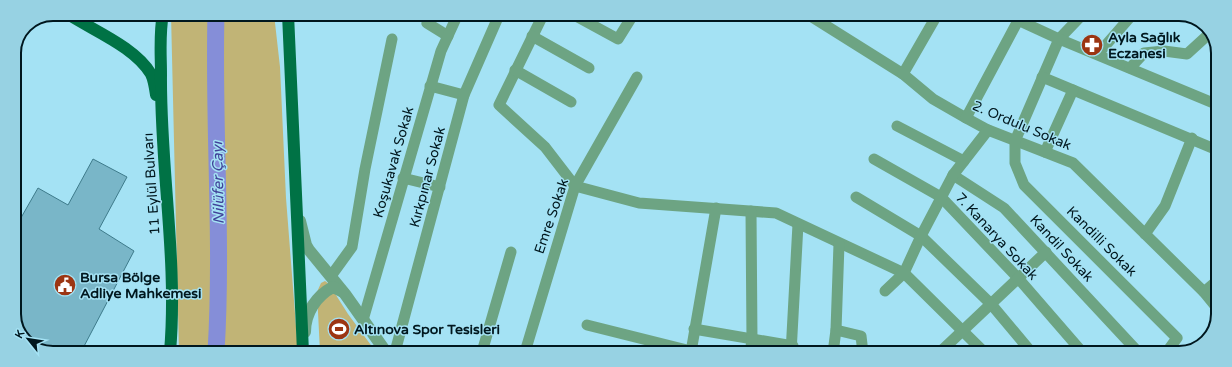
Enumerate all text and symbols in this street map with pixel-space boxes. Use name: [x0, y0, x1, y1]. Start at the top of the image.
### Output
place label: Ayla Sağlık Eczanesi: [1108, 29, 1181, 62]
pharmacy icon: Ayla Sağlık Eczanesi: [1079, 32, 1105, 58]
street label: 2. Ordulu Sokak: [970, 97, 1074, 154]
street label: Koşukavak Sokak: [369, 104, 418, 220]
street label: Kırkpınar Sokak: [406, 124, 449, 229]
street label: 11 Eylül Bulvarı: [139, 132, 164, 236]
water label: Nilüfer Çayı: [208, 140, 228, 224]
street label: Emre Sokak: [531, 176, 572, 256]
street label: 7. Kanarya Sokak: [952, 189, 1042, 284]
street label: Kandilli Sokak: [1063, 203, 1141, 280]
street label: Kandil Sokak: [1026, 211, 1097, 286]
place label: Bursa Bölge Adliye Mahkemesi: [80, 269, 201, 302]
public building icon: Bursa Bölge Adliye Mahkemesi: [52, 272, 78, 298]
sports icon: Altınova Spor Tesisleri: [326, 316, 352, 342]
north arrow: [8, 319, 48, 359]
place label: Altınova Spor Tesisleri: [354, 321, 500, 338]
text: K: [12, 327, 28, 341]

